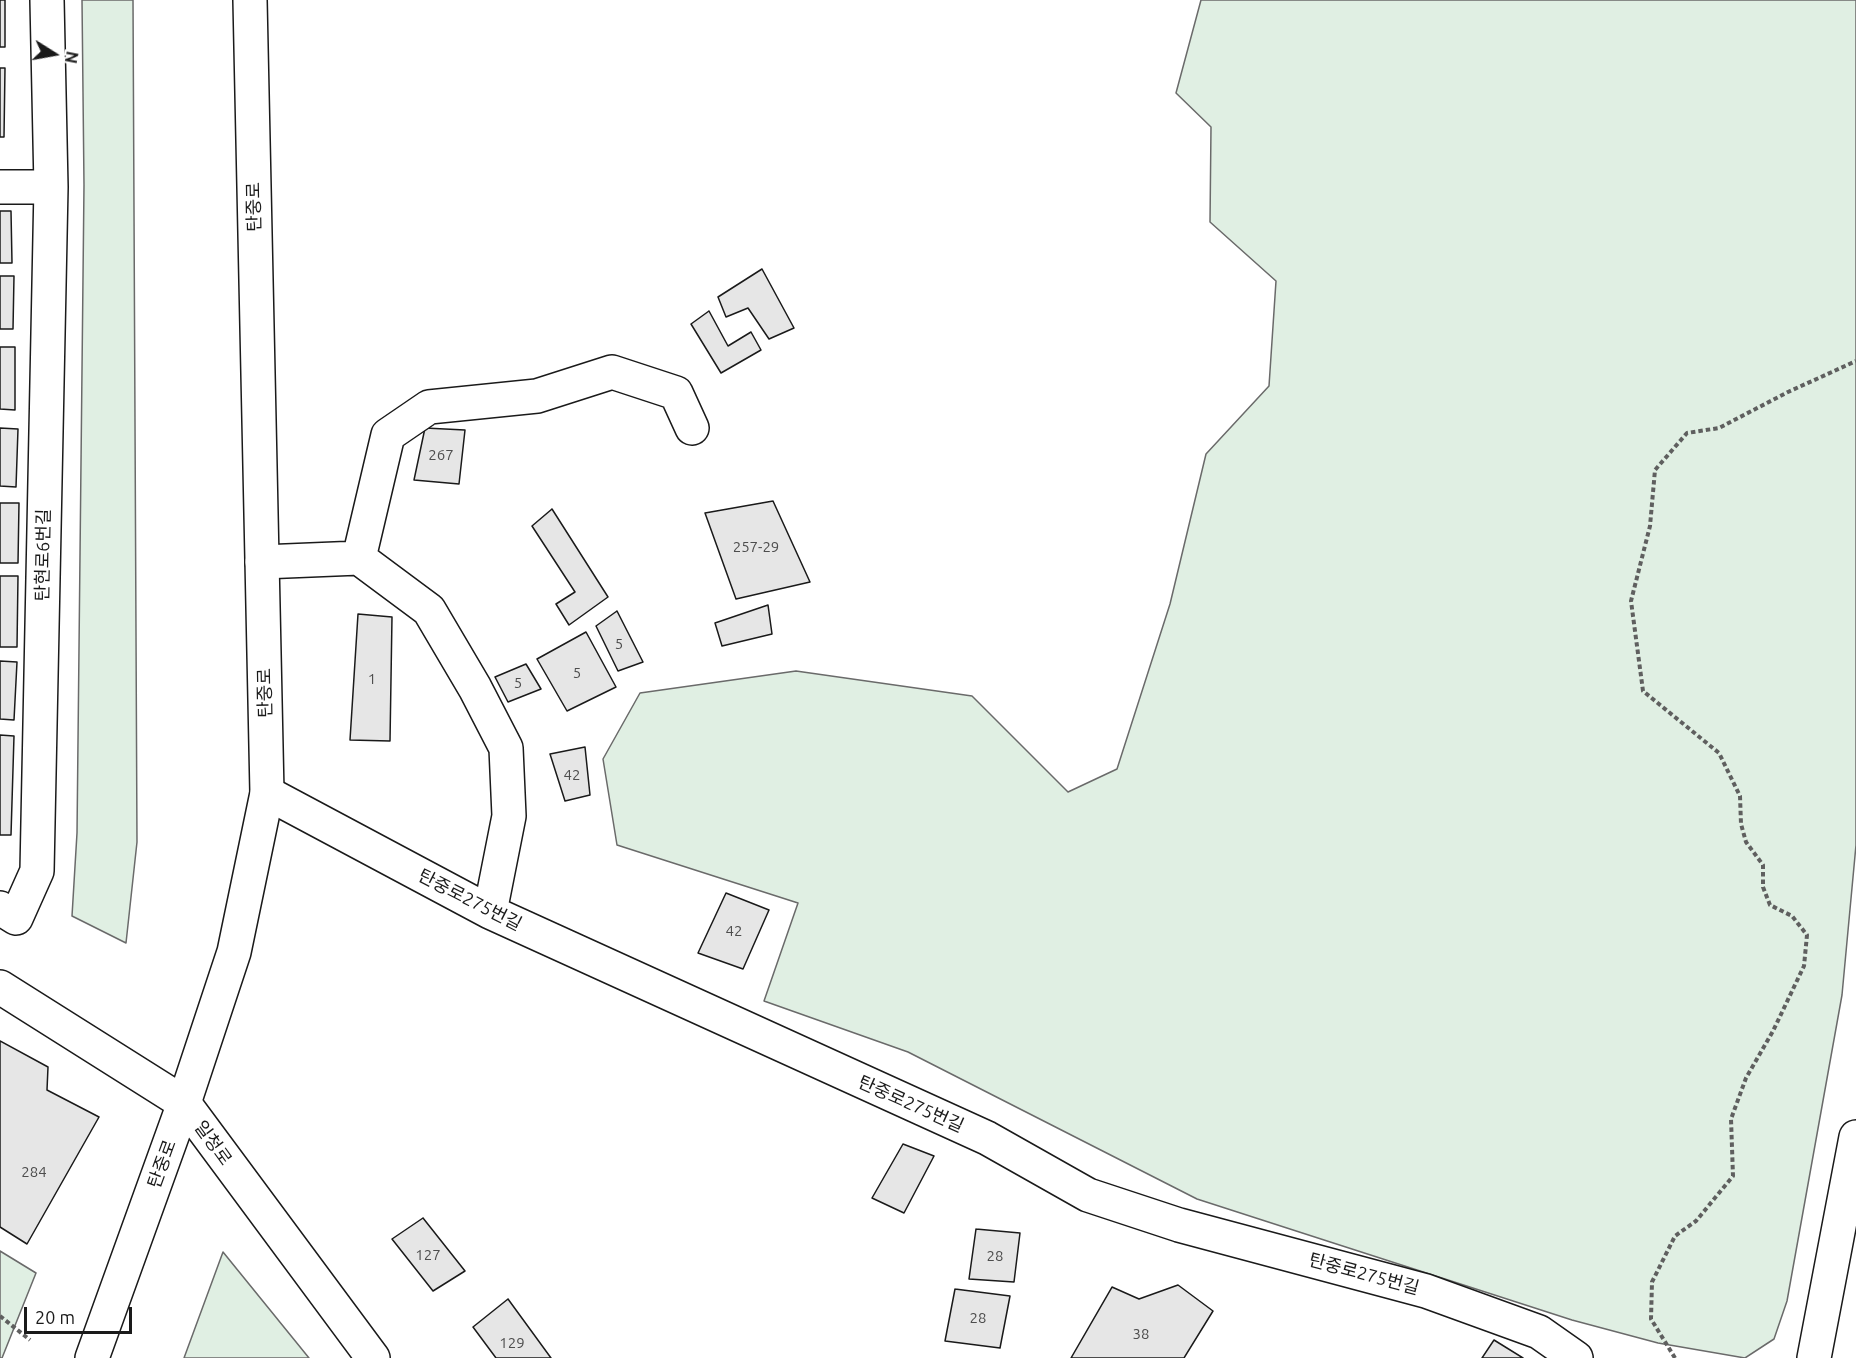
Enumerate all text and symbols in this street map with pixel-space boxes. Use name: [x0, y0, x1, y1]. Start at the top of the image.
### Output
north arrow: [24, 24, 84, 84]
text: N: [62, 50, 82, 65]
street label: 탄중로: [243, 182, 265, 232]
house number: 267: [428, 446, 454, 464]
street label: 탄현로6번길: [31, 508, 55, 602]
house number: 257-29: [733, 538, 779, 556]
house number: 5: [615, 635, 623, 653]
house number: 5: [573, 664, 581, 682]
street label: 탄중로: [254, 668, 276, 718]
house number: 1: [368, 670, 376, 688]
house number: 5: [514, 674, 522, 692]
house number: 42: [564, 766, 580, 784]
street label: 탄중로275번길: [415, 865, 525, 935]
house number: 42: [726, 922, 742, 940]
street label: 탄중로275번길: [855, 1071, 967, 1137]
street label: 일청로: [190, 1117, 236, 1169]
street label: 탄중로: [143, 1137, 181, 1191]
house number: 284: [21, 1163, 47, 1181]
house number: 127: [415, 1246, 441, 1264]
house number: 28: [987, 1247, 1003, 1265]
street label: 탄중로275번길: [1307, 1249, 1421, 1299]
scale bar: [27, 1295, 135, 1333]
text: 20 m: [35, 1307, 75, 1327]
house number: 28: [970, 1309, 986, 1327]
house number: 38: [1133, 1325, 1149, 1343]
house number: 129: [499, 1334, 525, 1352]

